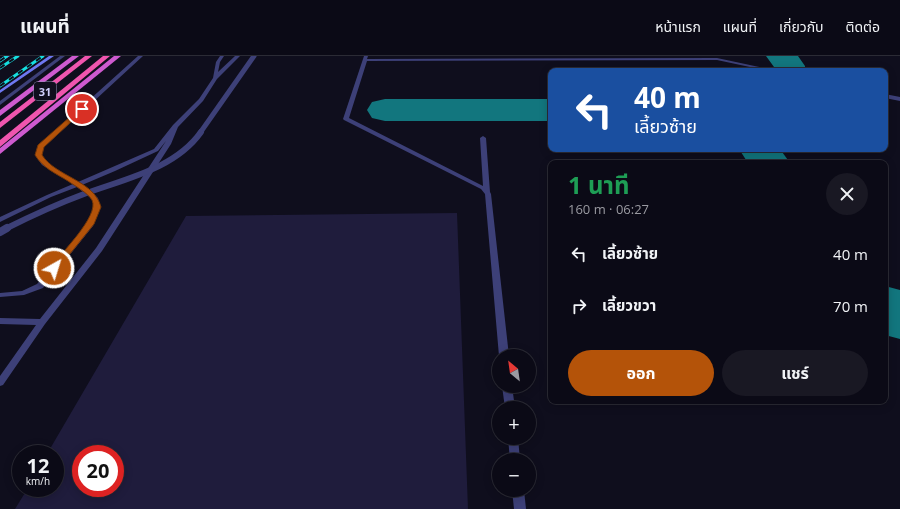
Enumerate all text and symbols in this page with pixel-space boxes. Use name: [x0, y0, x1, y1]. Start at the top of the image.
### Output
text: แผนที่: [20, 13, 70, 39]
text: หน้าแรก: [655, 17, 701, 36]
text: แผนที่: [723, 17, 757, 36]
text: เกี่ยวกับ: [779, 17, 824, 36]
text: ติดต่อ: [846, 17, 880, 36]
text: 40 m: [634, 78, 701, 116]
road number: 31: [34, 82, 56, 100]
icon: left: [568, 84, 620, 136]
pin: [65, 92, 99, 126]
icon: arrive: [71, 98, 93, 120]
text: เลี้ยวซ้าย: [634, 114, 697, 138]
text: 1 นาที: [568, 168, 629, 201]
button: close: [826, 173, 868, 215]
text: 160 m · 06:27: [568, 200, 649, 218]
icon: left: [568, 243, 590, 265]
text: เลี้ยวซ้าย: [602, 243, 658, 263]
text: 40 m: [833, 244, 868, 264]
position arrow: [33, 247, 75, 289]
icon: right: [568, 295, 590, 317]
text: เลี้ยวขวา: [602, 295, 656, 315]
text: 70 m: [833, 296, 868, 316]
north arrow: [492, 349, 536, 393]
map controls: [492, 349, 536, 497]
button: ออก: [568, 350, 714, 396]
button: แชร์: [722, 350, 868, 396]
button: +: [492, 401, 536, 445]
speed limit sign: 20: [72, 445, 124, 497]
text: 12: [27, 452, 49, 479]
button: −: [492, 453, 536, 497]
text: km/h: [26, 474, 50, 488]

